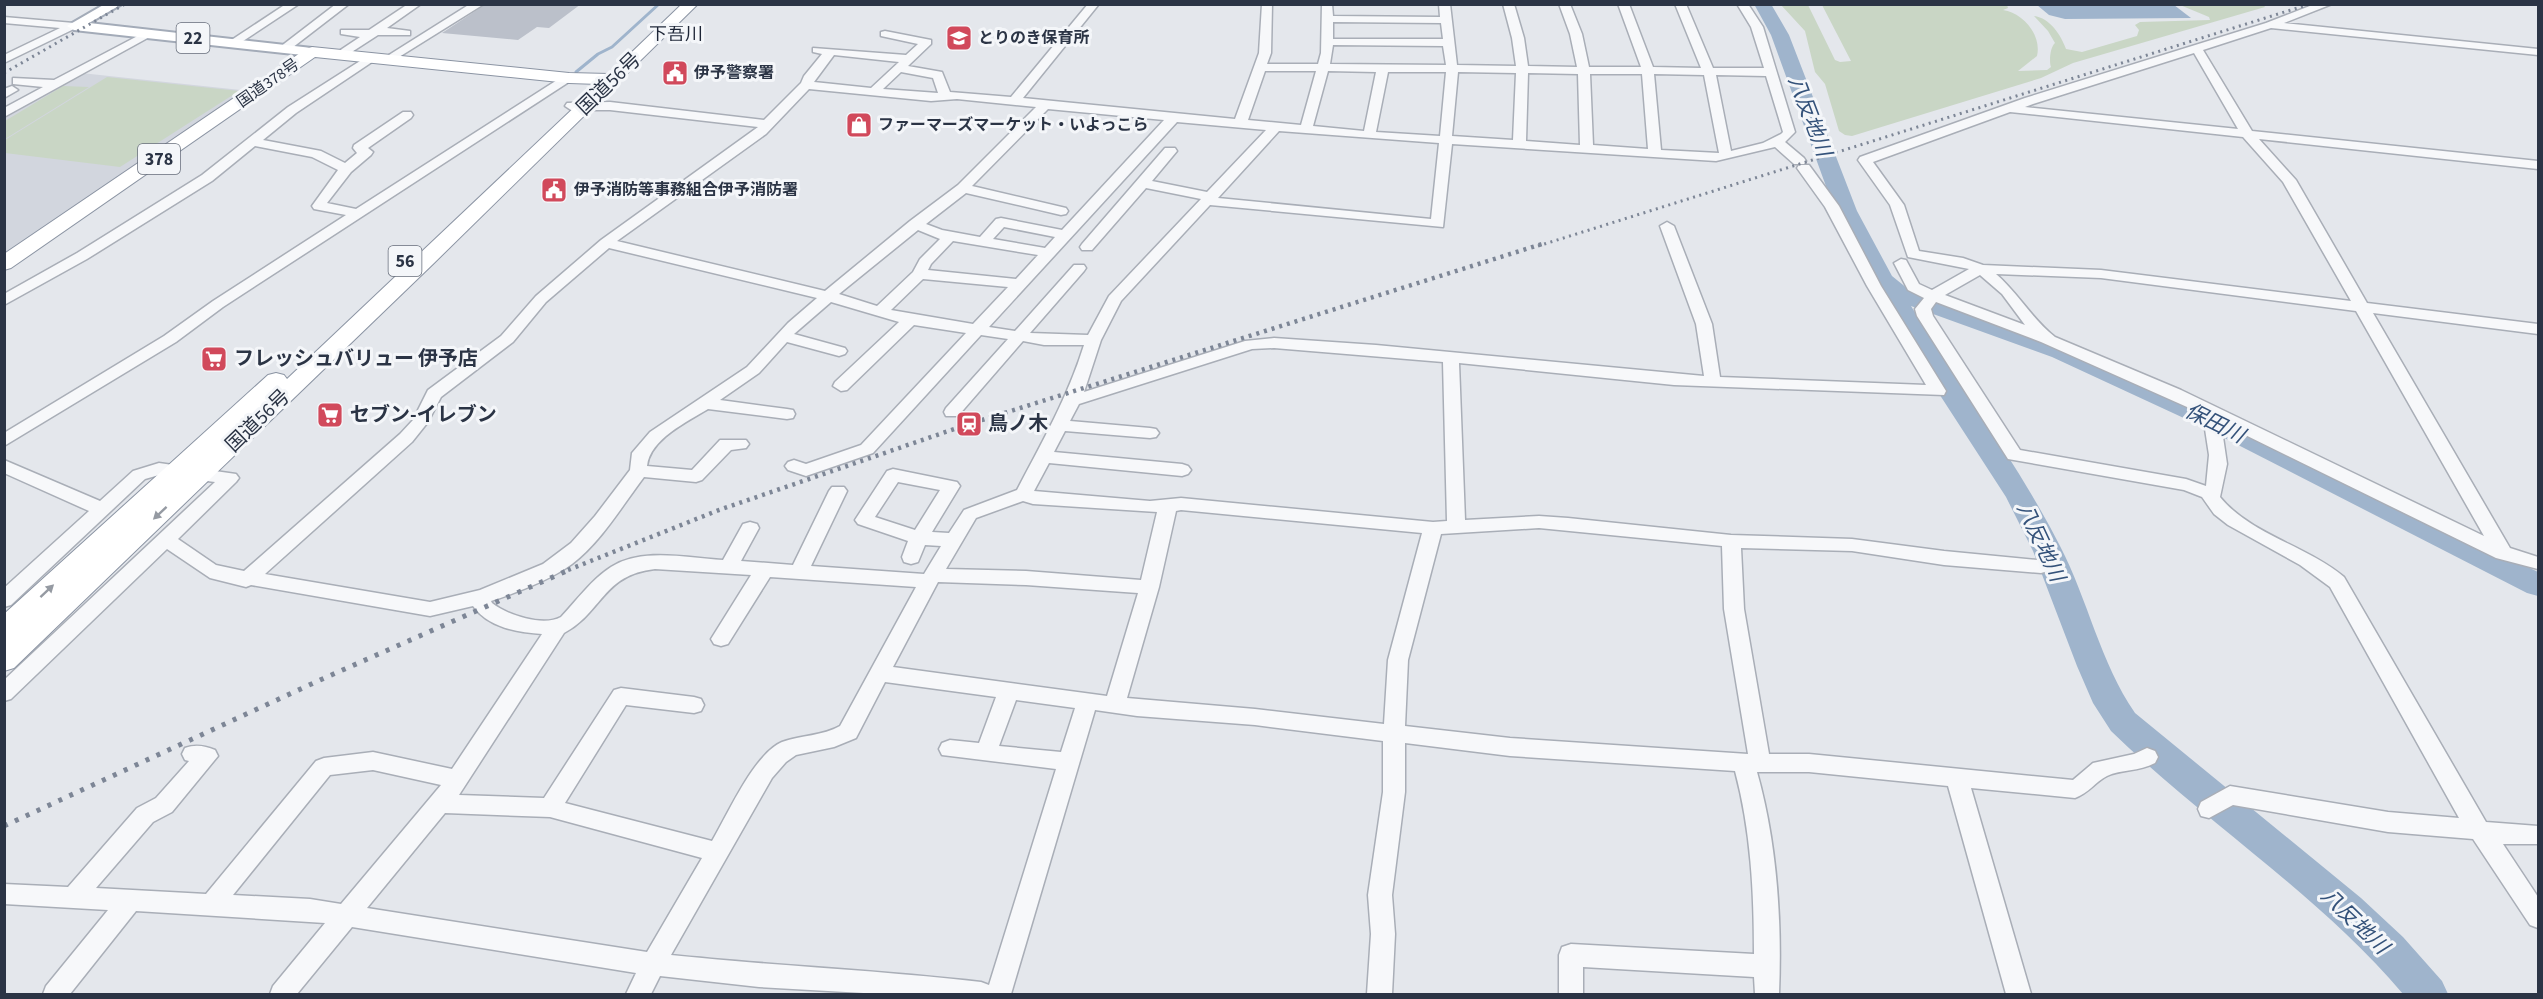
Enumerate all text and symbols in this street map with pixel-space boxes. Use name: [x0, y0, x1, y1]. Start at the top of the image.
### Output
district label: 下吾川: [649, 22, 703, 47]
road number: 22: [176, 23, 210, 53]
school or university icon: とりのき保育所: [944, 23, 974, 53]
place label: とりのき保育所: [978, 27, 1090, 49]
street label: 国道56号: [571, 46, 647, 122]
street label: 国道378号: [232, 53, 304, 113]
public building icon: 伊予警察署: [660, 58, 690, 88]
place label: 伊予警察署: [693, 62, 774, 84]
water label: 八反地川: [1781, 71, 1840, 162]
shop icon: ファーマーズマーケット・いよっこら: [844, 110, 874, 140]
place label: ファーマーズマーケット・いよっこら: [878, 114, 1148, 136]
road number: 378: [138, 144, 180, 174]
public building icon: 伊予消防等事務組合伊予消防署: [539, 175, 569, 205]
place label: 伊予消防等事務組合伊予消防署: [573, 179, 798, 201]
road number: 56: [388, 246, 422, 276]
supermarket icon: フレッシュバリュー 伊予店: [199, 344, 229, 374]
place label: フレッシュバリュー 伊予店: [234, 345, 478, 373]
street label: 国道56号: [220, 383, 296, 459]
water label: 保田川: [2180, 396, 2252, 451]
supermarket icon: セブン-イレブン: [315, 400, 345, 430]
place label: セブン-イレブン: [350, 401, 497, 429]
station icon: 鳥ノ木: [954, 409, 984, 439]
place label: 鳥ノ木: [988, 410, 1048, 438]
water label: 八反地川: [2010, 498, 2073, 588]
one-way arrow: [154, 506, 168, 520]
one-way arrow: [40, 584, 55, 598]
water label: 八反地川: [2314, 881, 2397, 962]

